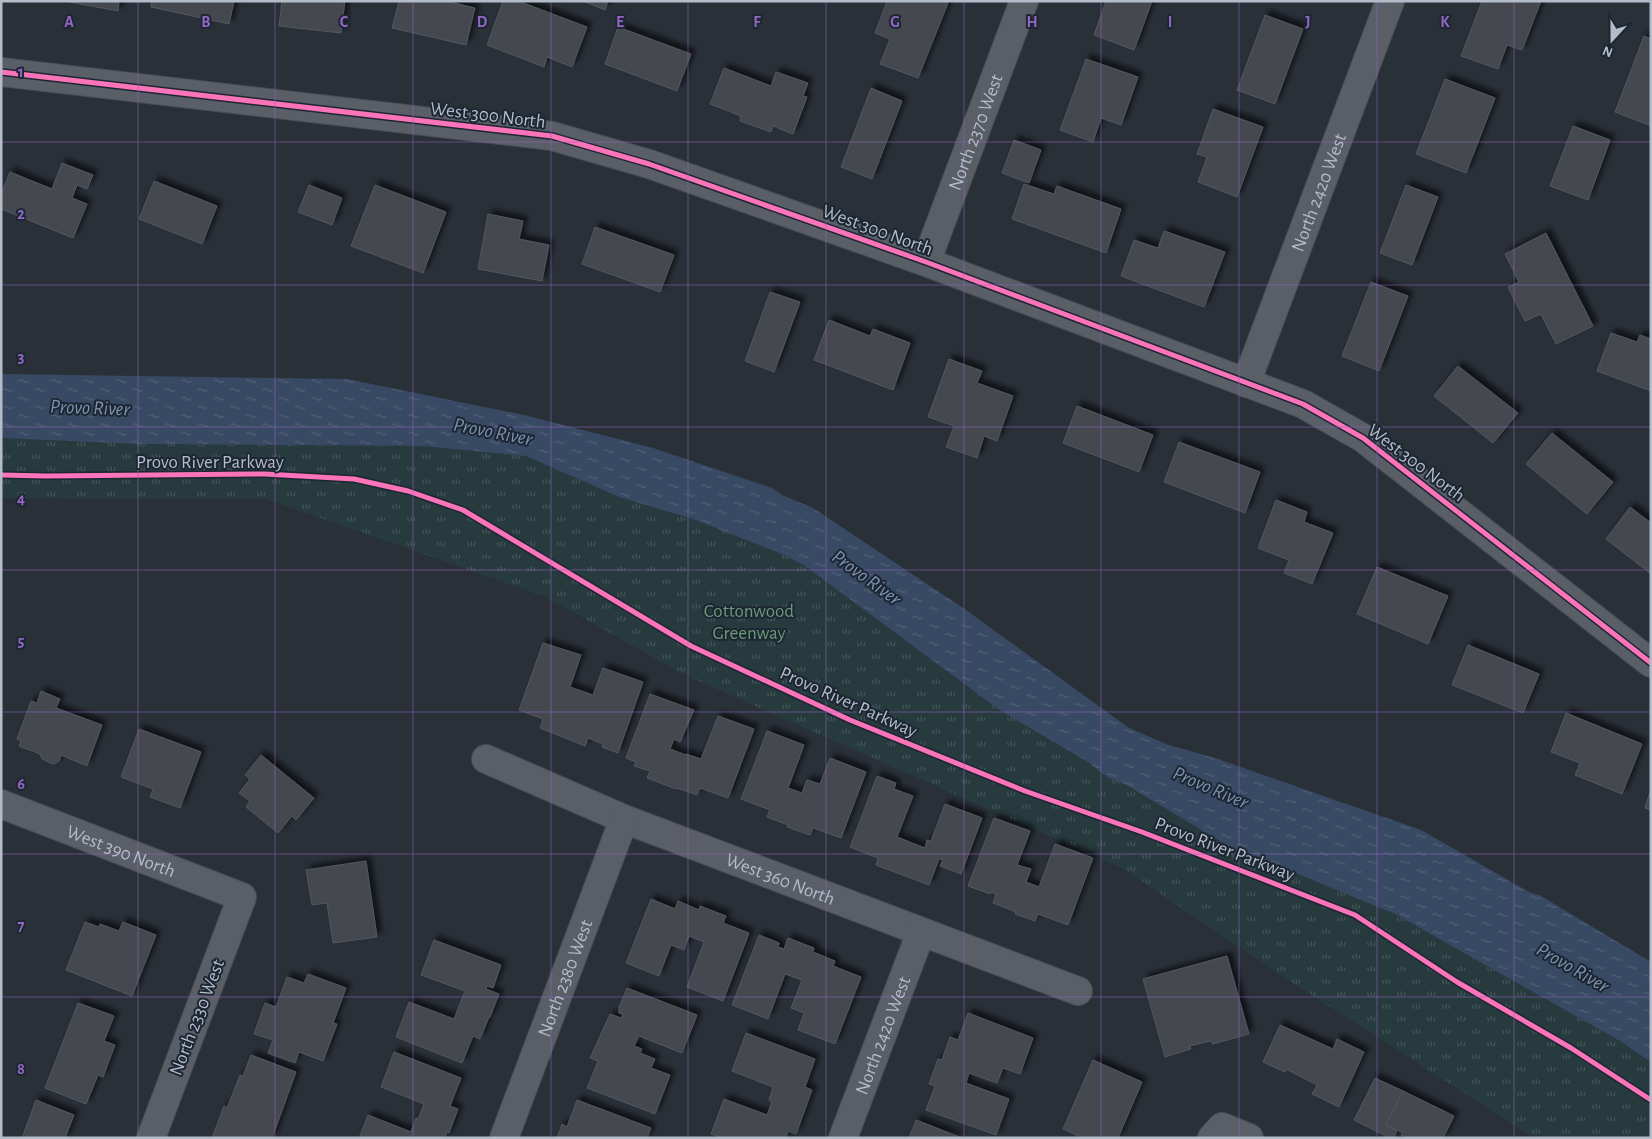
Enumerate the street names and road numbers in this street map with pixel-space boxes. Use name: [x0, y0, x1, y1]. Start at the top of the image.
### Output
street label: North 2370 West: [946, 72, 1007, 193]
street label: West 300 North: [429, 99, 547, 132]
street label: North 2420 West: [1288, 131, 1350, 254]
street label: West 300 North: [820, 202, 935, 259]
street label: West 300 North: [1364, 421, 1468, 506]
street label: Provo River Parkway: [136, 453, 284, 472]
street label: Provo River Parkway: [777, 664, 920, 741]
street label: Provo River Parkway: [1152, 814, 1297, 885]
street label: West 390 North: [64, 822, 178, 881]
street label: West 360 North: [723, 851, 837, 909]
street label: North 2380 West: [535, 917, 596, 1040]
street label: North 2330 West: [167, 957, 228, 1078]
street label: North 2420 West: [852, 974, 914, 1097]

